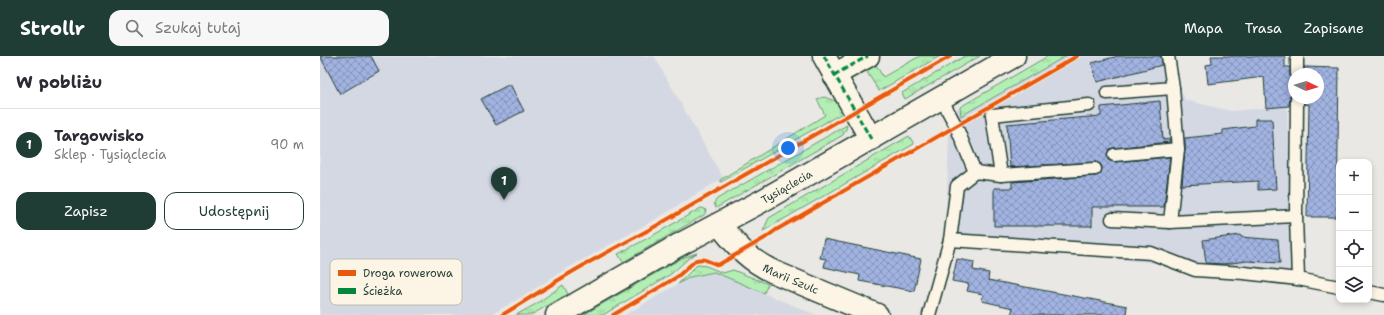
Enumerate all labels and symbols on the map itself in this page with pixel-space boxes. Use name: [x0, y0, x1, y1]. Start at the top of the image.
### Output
north arrow: [1288, 68, 1324, 104]
your location: [778, 138, 798, 158]
street label: Tysiąclecia: [758, 166, 815, 207]
pin: 1: [491, 167, 517, 200]
legend: [330, 259, 462, 305]
street label: Marii Szulc: [760, 260, 822, 298]
text: Droga rowerowa: [363, 266, 453, 281]
text: Ścieżka: [363, 283, 402, 299]

